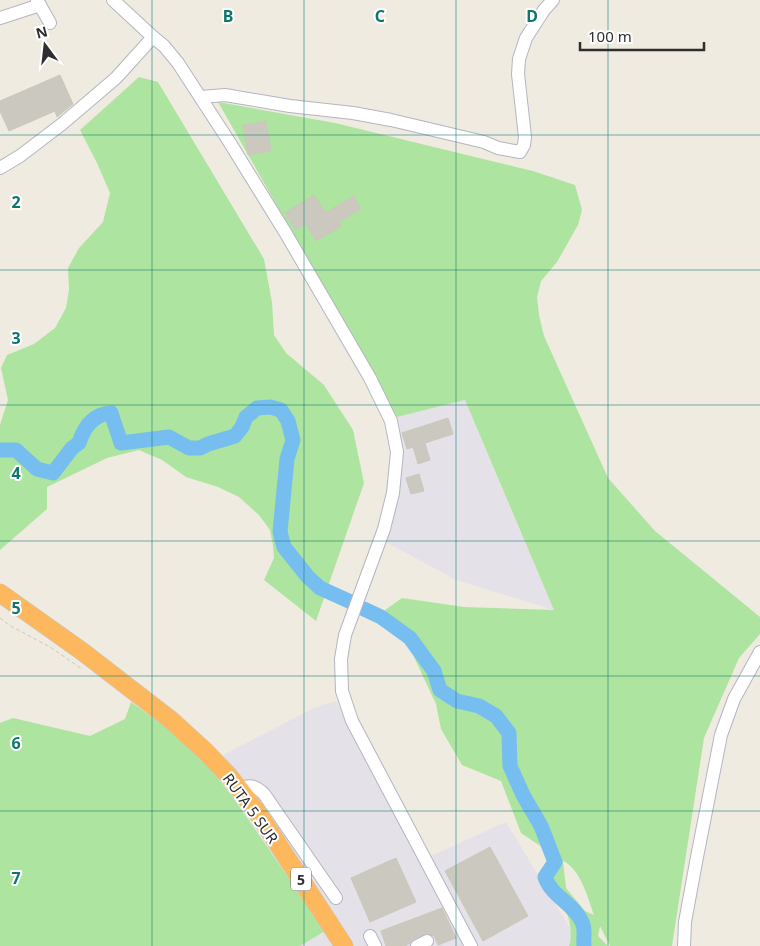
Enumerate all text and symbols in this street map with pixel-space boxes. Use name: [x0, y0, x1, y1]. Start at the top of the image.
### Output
text: B: [223, 5, 233, 27]
text: C: [375, 5, 385, 27]
text: D: [526, 5, 538, 27]
north arrow: [20, 20, 70, 70]
scale bar: [580, 20, 704, 52]
text: N: [34, 21, 49, 43]
text: 100 m: [588, 26, 632, 46]
text: 2: [11, 191, 21, 213]
text: 3: [11, 327, 21, 349]
text: 4: [11, 462, 21, 484]
text: 5: [11, 597, 21, 619]
text: 6: [11, 732, 21, 754]
street label: RUTA 5 SUR: [219, 769, 284, 848]
text: 7: [11, 867, 21, 889]
road number: 5: [291, 868, 311, 891]

